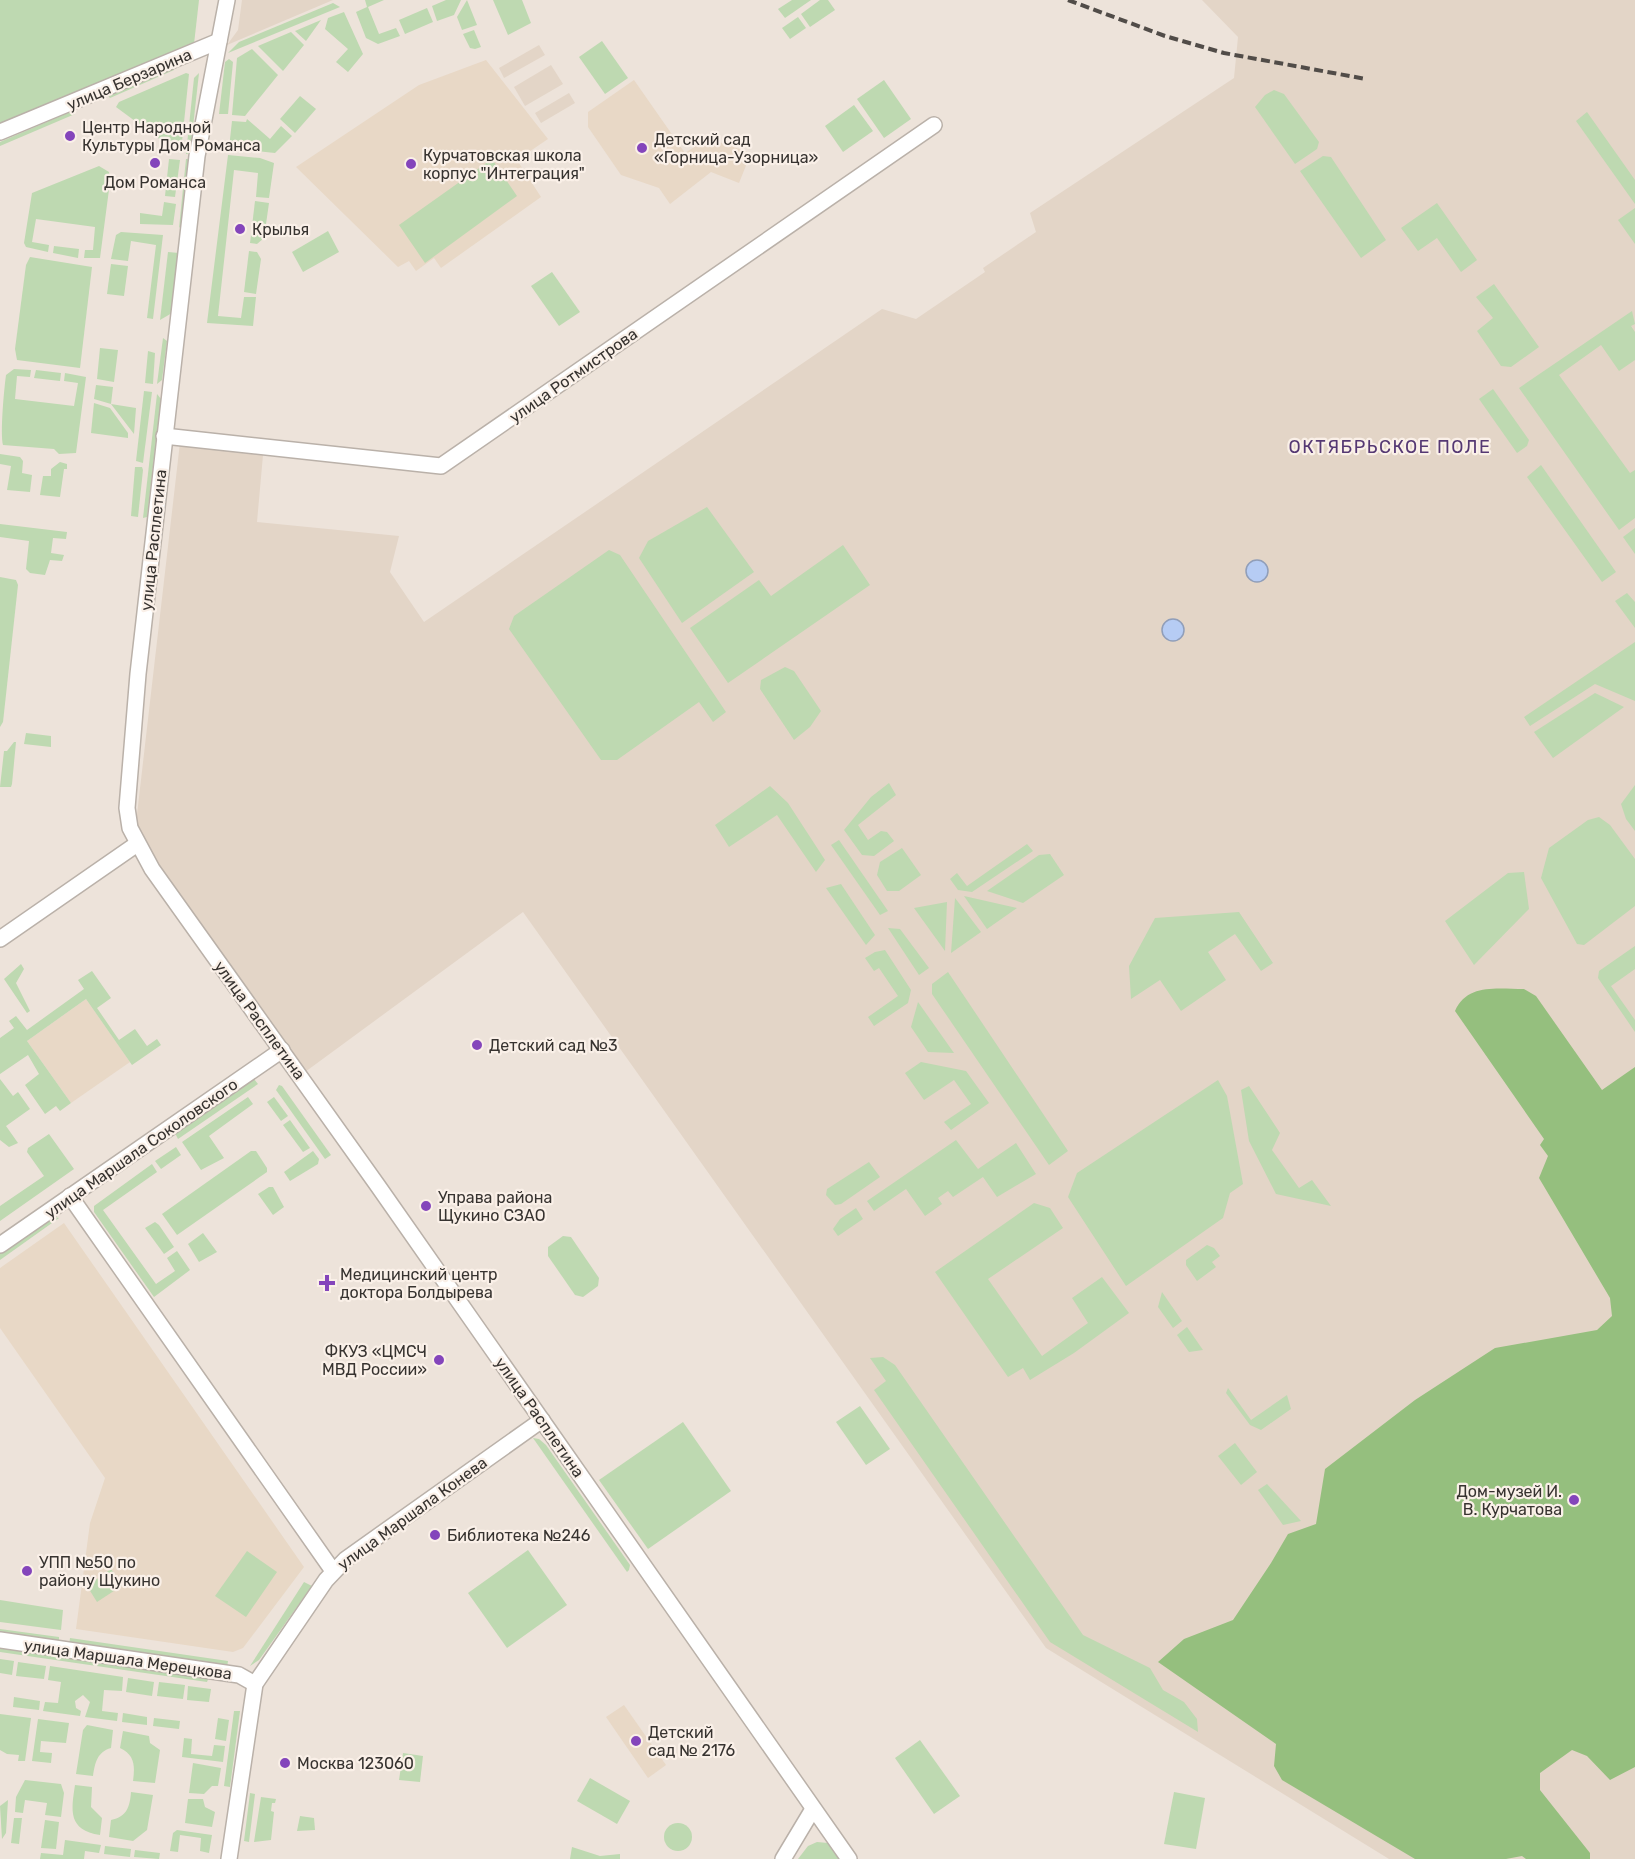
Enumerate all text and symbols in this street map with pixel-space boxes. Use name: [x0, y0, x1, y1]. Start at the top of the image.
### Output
street label: улица Берзарина: [64, 45, 194, 114]
place label: Центр Народной Культуры Дом Романса: [82, 118, 261, 155]
marker: Центр Народной Культуры Дом Романса: [63, 129, 77, 143]
place label: Детский сад «Горница-Узорница»: [654, 130, 819, 167]
marker: Детский сад «Горница-Узорница»: [635, 141, 649, 155]
place label: Курчатовская школа корпус "Интеграция": [423, 146, 585, 183]
marker: Дом Романса: [148, 156, 162, 170]
marker: Курчатовская школа корпус "Интеграция": [404, 157, 418, 171]
place label: Дом Романса: [104, 173, 206, 192]
place label: Крылья: [252, 220, 309, 239]
marker: Крылья: [233, 222, 247, 236]
street label: улица Ротмистрова: [506, 324, 641, 427]
district label: ОКТЯБРЬСКОЕ ПОЛЕ: [1289, 436, 1491, 458]
street label: улица Расплетина: [137, 468, 170, 612]
street label: улица Расплетина: [210, 957, 309, 1083]
place label: Детский сад №3: [489, 1036, 618, 1055]
marker: Детский сад №3: [470, 1038, 484, 1052]
street label: улица Маршала Соколовского: [41, 1074, 241, 1222]
place label: Управа района Щукино СЗАО: [438, 1188, 552, 1225]
marker: Управа района Щукино СЗАО: [419, 1199, 433, 1213]
place label: Медицинский центр доктора Болдырева: [340, 1265, 498, 1302]
marker: Медицинский центр доктора Болдырева: [318, 1274, 336, 1292]
place label: ФКУЗ «ЦМСЧ МВД России»: [322, 1342, 427, 1379]
marker: ФКУЗ «ЦМСЧ МВД России»: [432, 1353, 446, 1367]
street label: улица Расплетина: [491, 1354, 588, 1481]
street label: улица Маршала Конева: [334, 1453, 491, 1574]
place label: Дом-музей И. В. Курчатова: [1457, 1482, 1562, 1519]
marker: Дом-музей И. В. Курчатова: [1567, 1493, 1581, 1507]
place label: Библиотека №246: [447, 1526, 591, 1545]
marker: Библиотека №246: [428, 1528, 442, 1542]
place label: УПП №50 по району Щукино: [39, 1553, 160, 1590]
marker: УПП №50 по району Щукино: [20, 1564, 34, 1578]
street label: улица Маршала Мерецкова: [23, 1635, 233, 1683]
place label: Детский сад № 2176: [648, 1723, 736, 1760]
marker: Детский сад № 2176: [629, 1734, 643, 1748]
place label: Москва 123060: [297, 1754, 414, 1773]
marker: Москва 123060: [278, 1756, 292, 1770]

